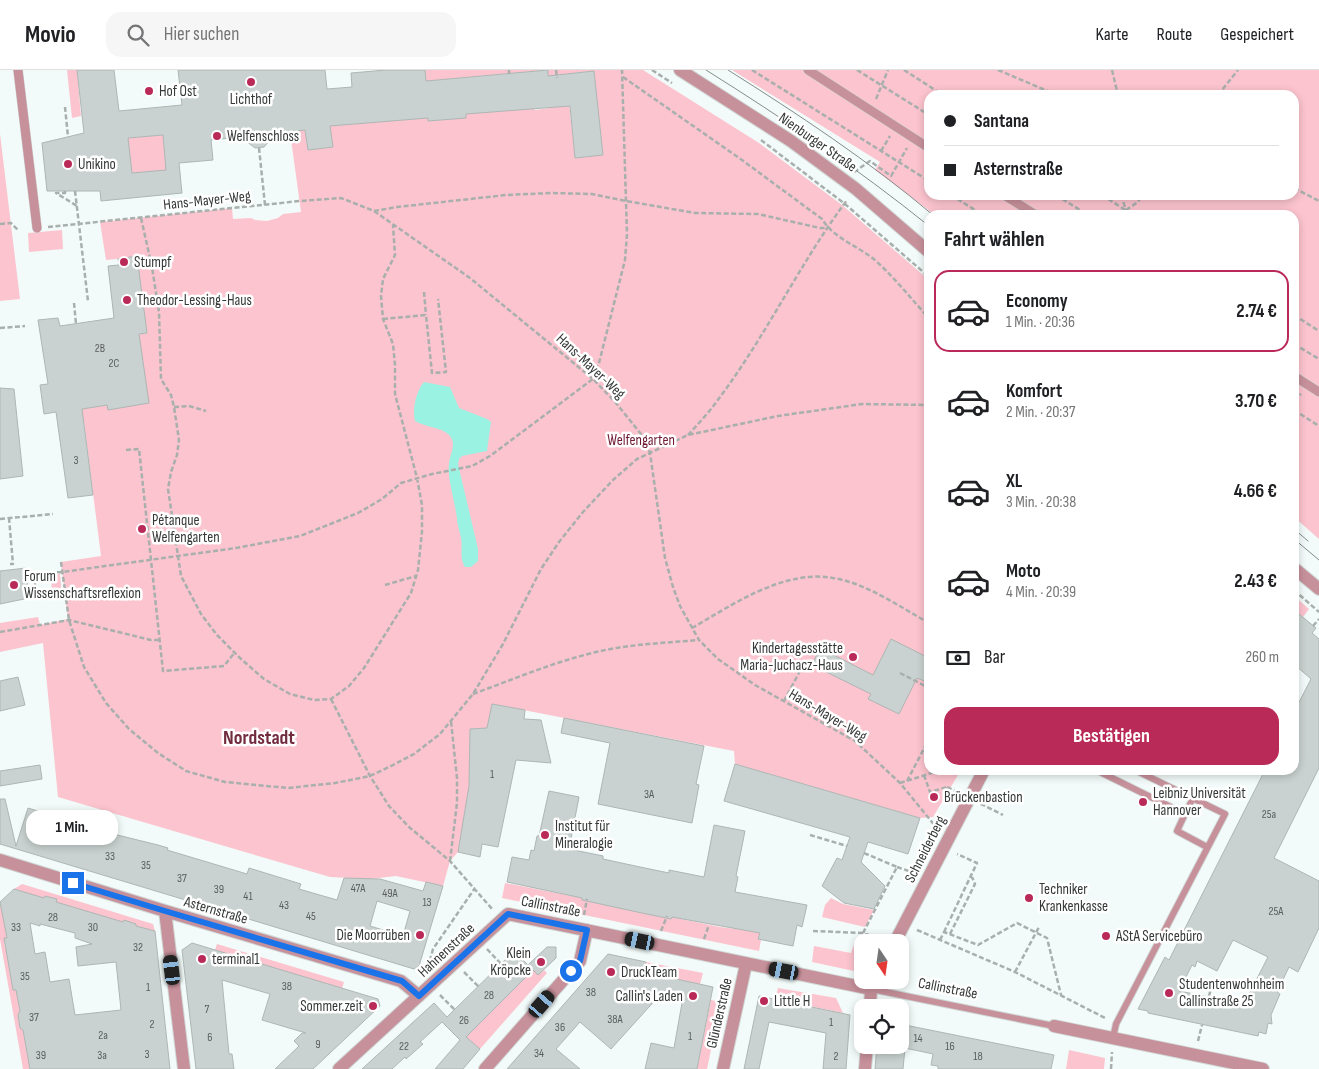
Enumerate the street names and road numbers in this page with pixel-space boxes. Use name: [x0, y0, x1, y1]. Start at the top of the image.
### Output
street label: Nienburger Straße: [775, 108, 860, 176]
street label: Hans-Mayer-Weg: [162, 186, 252, 215]
street label: Hans-Mayer-Weg: [552, 329, 629, 403]
street label: Hans-Mayer-Weg: [785, 685, 870, 746]
street label: Schneiderberg: [900, 812, 950, 886]
street label: Callinstraße: [520, 891, 582, 922]
street label: Asternstraße: [181, 892, 250, 929]
street label: Hahnenstraße: [414, 919, 479, 981]
street label: Callinstraße: [917, 973, 979, 1004]
street label: Glünderstraße: [702, 976, 737, 1050]

